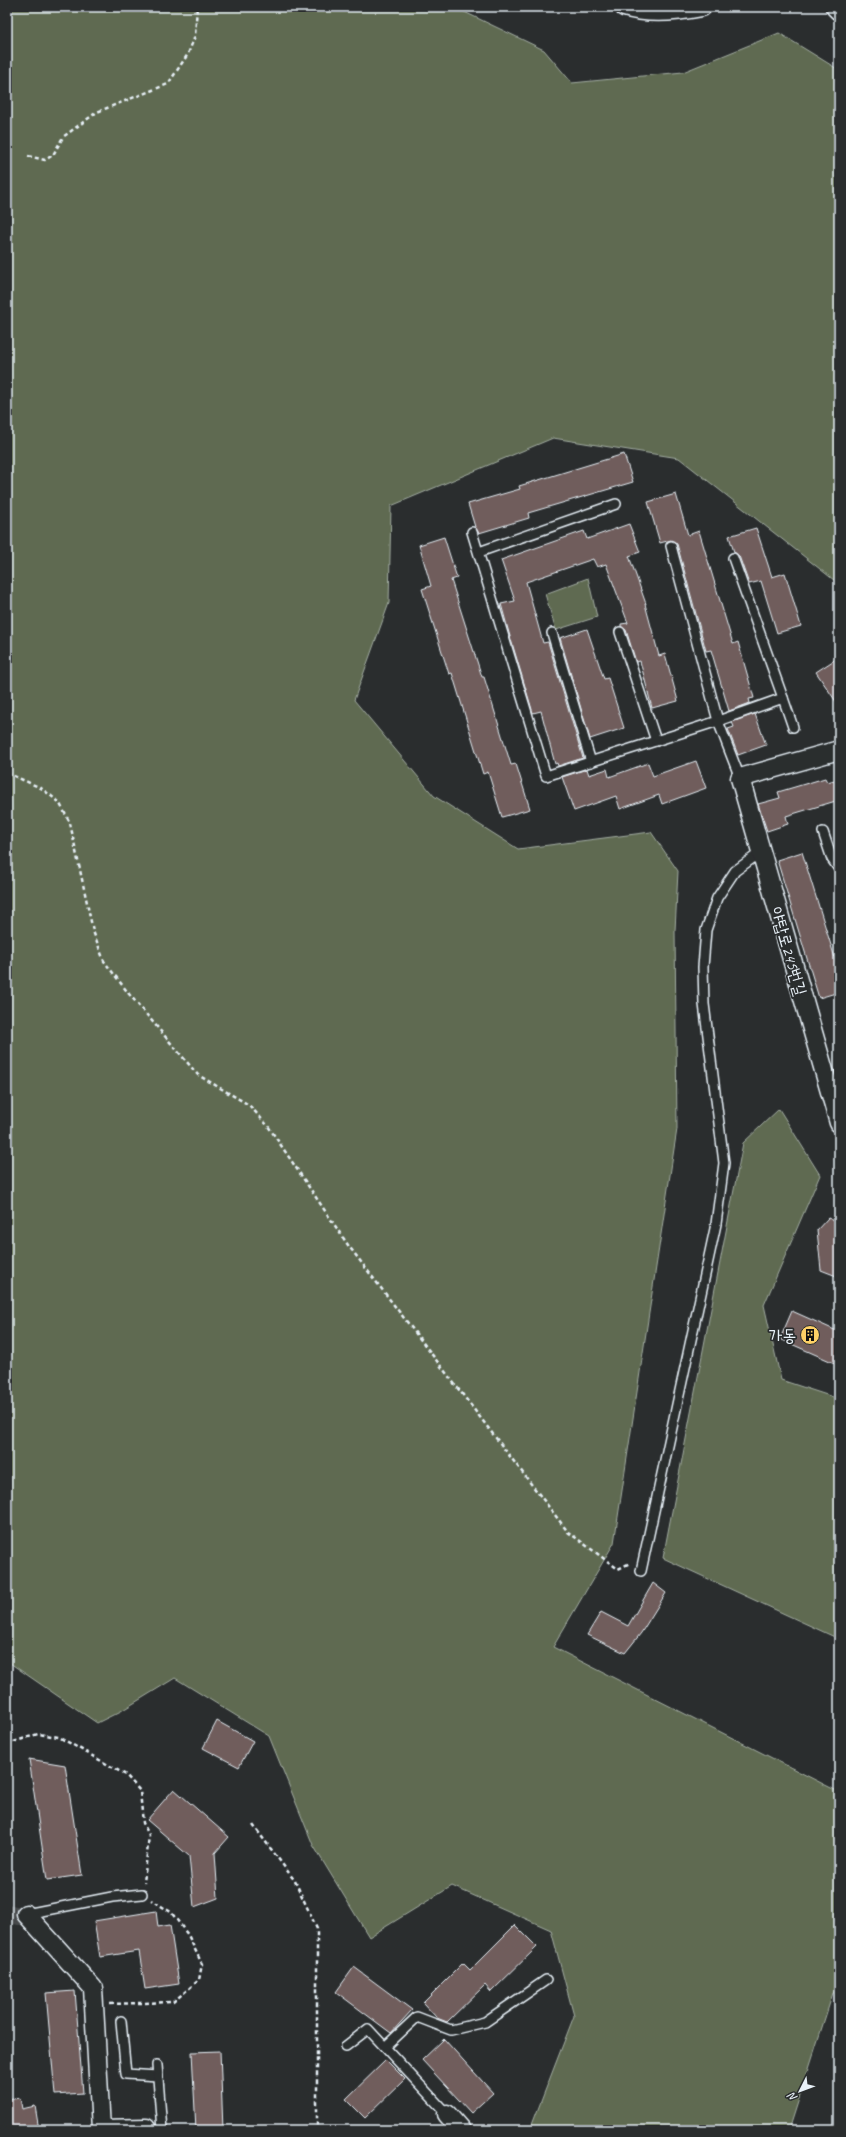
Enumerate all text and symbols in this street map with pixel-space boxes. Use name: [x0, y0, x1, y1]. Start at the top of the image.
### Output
street label: 야탑로245번길: [766, 904, 811, 998]
building icon: 가동: [799, 1324, 821, 1346]
place label: 가동: [769, 1325, 796, 1346]
north arrow: [780, 2071, 820, 2111]
text: N: [784, 2089, 800, 2105]

